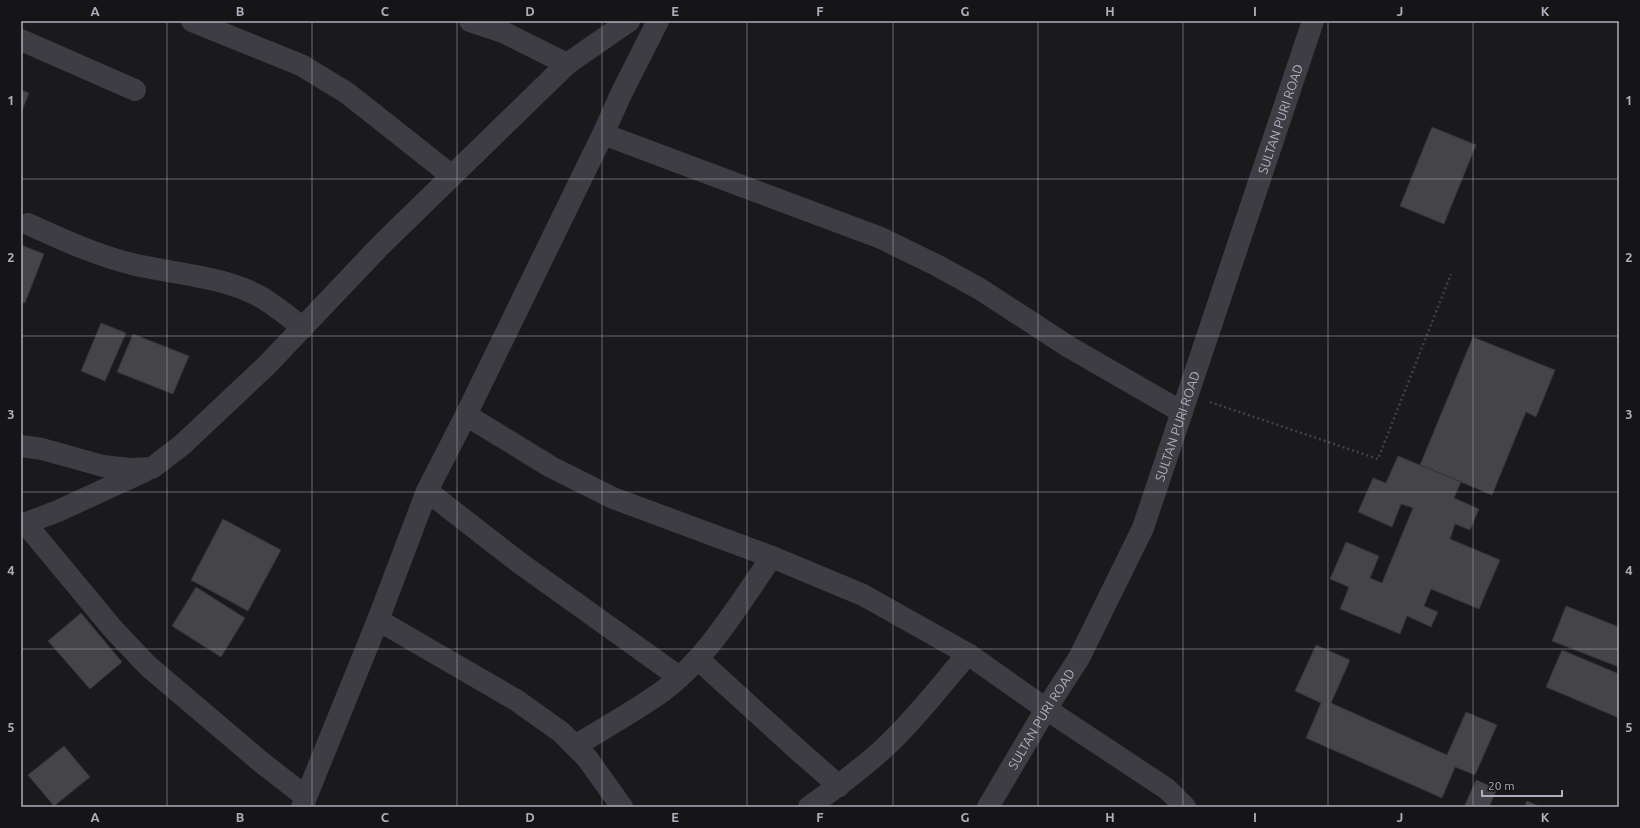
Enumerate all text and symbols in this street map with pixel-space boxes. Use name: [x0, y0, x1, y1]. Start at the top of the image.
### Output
text: A: [90, 4, 100, 18]
text: B: [236, 4, 245, 18]
text: C: [381, 4, 390, 18]
text: D: [525, 4, 535, 18]
text: E: [671, 4, 679, 18]
text: F: [816, 4, 824, 18]
text: G: [961, 4, 970, 18]
text: H: [1105, 4, 1115, 18]
text: I: [1253, 4, 1257, 18]
text: J: [1397, 4, 1403, 18]
text: K: [1541, 4, 1550, 18]
street label: SULTAN PURI ROAD: [1255, 62, 1305, 176]
text: 1: [7, 93, 15, 107]
text: 1: [1625, 93, 1633, 107]
text: 2: [7, 250, 15, 264]
text: 2: [1625, 250, 1633, 264]
street label: SULTAN PURI ROAD: [1152, 369, 1202, 483]
text: 3: [7, 407, 15, 421]
text: 3: [1625, 407, 1633, 421]
text: 4: [7, 563, 15, 577]
text: 4: [1625, 563, 1633, 577]
street label: SULTAN PURI ROAD: [1005, 666, 1077, 771]
text: 5: [7, 720, 15, 734]
text: 5: [1625, 720, 1633, 734]
scale bar: [1482, 772, 1562, 798]
text: 20 m: [1488, 779, 1515, 792]
text: A: [90, 810, 100, 824]
text: B: [236, 810, 245, 824]
text: C: [381, 810, 390, 824]
text: D: [525, 810, 535, 824]
text: E: [671, 810, 679, 824]
text: F: [816, 810, 824, 824]
text: G: [961, 810, 970, 824]
text: H: [1105, 810, 1115, 824]
text: I: [1253, 810, 1257, 824]
text: J: [1397, 810, 1403, 824]
text: K: [1541, 810, 1550, 824]

